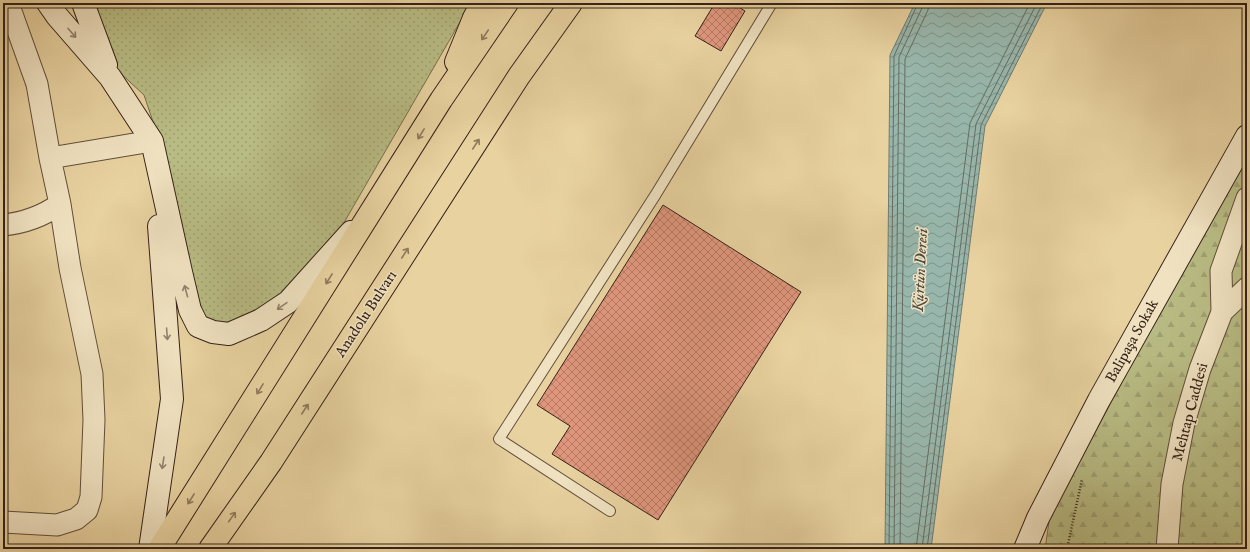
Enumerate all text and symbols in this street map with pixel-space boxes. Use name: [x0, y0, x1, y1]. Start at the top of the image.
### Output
one-way arrow: [67, 28, 76, 38]
one-way arrow: [481, 30, 489, 41]
one-way arrow: [416, 128, 425, 139]
one-way arrow: [471, 138, 480, 149]
water label: Kürtün Deresi: [909, 227, 933, 313]
one-way arrow: [402, 247, 410, 259]
street label: Anadolu Bulvarı: [330, 267, 401, 362]
one-way arrow: [325, 273, 333, 284]
one-way arrow: [181, 285, 189, 298]
street label: Balipaşa Sokak: [1101, 295, 1163, 386]
one-way arrow: [277, 302, 288, 310]
one-way arrow: [164, 327, 171, 340]
street label: Mehtap Caddesi: [1168, 361, 1212, 463]
one-way arrow: [256, 383, 264, 394]
one-way arrow: [301, 404, 309, 415]
one-way arrow: [159, 456, 167, 469]
one-way arrow: [186, 493, 194, 505]
one-way arrow: [228, 512, 236, 523]

